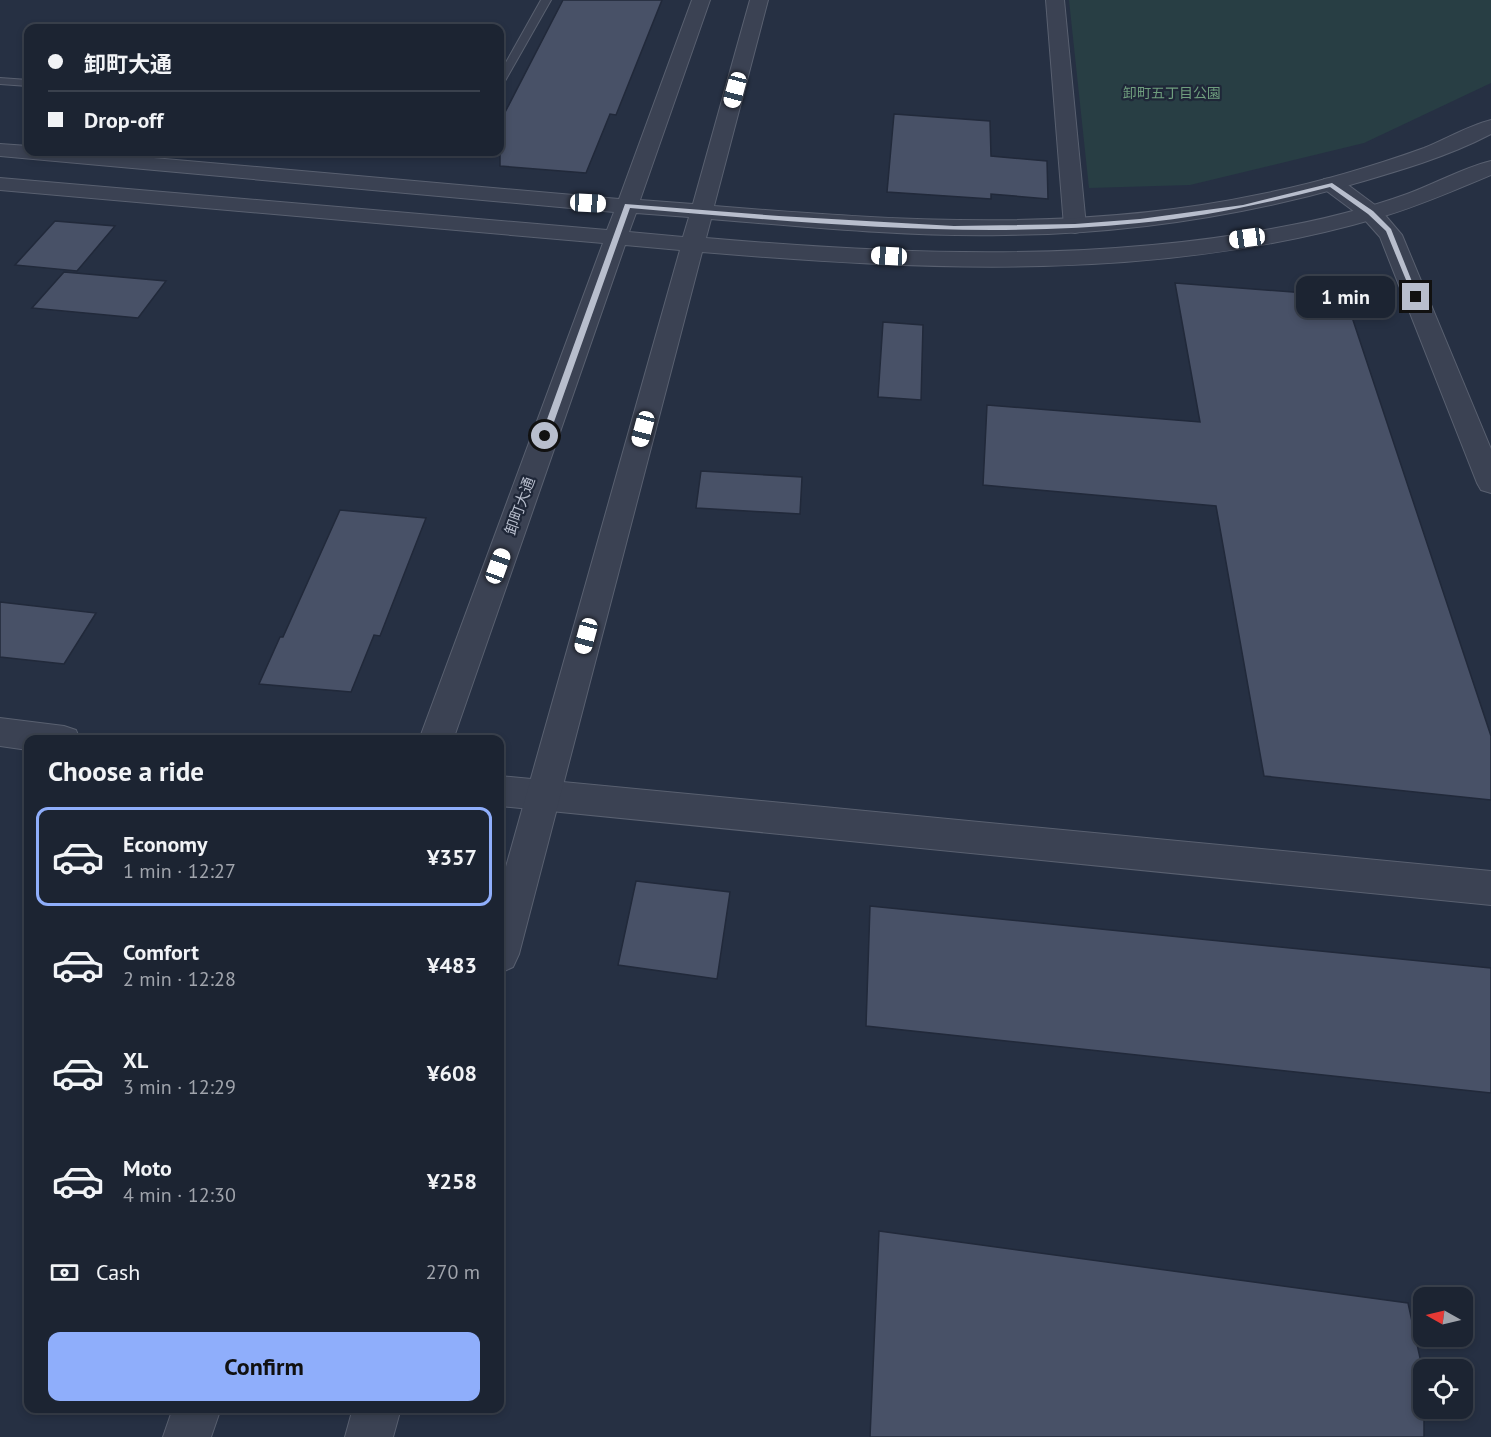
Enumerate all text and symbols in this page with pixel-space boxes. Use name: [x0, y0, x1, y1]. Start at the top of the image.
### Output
text: 卸町大通: [84, 50, 172, 78]
car: [722, 70, 748, 110]
park label: 卸町五丁目公園: [1123, 84, 1221, 102]
text: Drop-off: [84, 106, 163, 134]
car: [570, 193, 606, 213]
car: [1228, 227, 1266, 249]
car: [871, 246, 907, 266]
callout: 1 min: [1296, 276, 1395, 318]
route end: [1402, 283, 1429, 310]
text: 1 min: [1321, 284, 1370, 310]
car: [630, 409, 656, 449]
route start: [531, 422, 558, 449]
street label: 卸町大通: [500, 474, 539, 537]
car: [483, 546, 513, 586]
car: [573, 616, 599, 656]
text: Choose a ride: [48, 754, 204, 788]
icon: car: [51, 830, 105, 884]
text: Economy: [123, 830, 207, 858]
text: ¥357: [427, 843, 477, 871]
text: 1 min · 12:27: [123, 858, 236, 884]
icon: car: [51, 938, 105, 992]
text: Comfort: [123, 938, 199, 966]
text: ¥483: [427, 951, 477, 979]
text: 2 min · 12:28: [123, 966, 236, 992]
icon: car: [51, 1046, 105, 1100]
text: XL: [123, 1046, 148, 1074]
text: ¥608: [427, 1059, 477, 1087]
text: 3 min · 12:29: [123, 1074, 236, 1100]
icon: car: [51, 1154, 105, 1208]
text: Moto: [123, 1154, 172, 1182]
text: ¥258: [427, 1167, 477, 1195]
text: 4 min · 12:30: [123, 1182, 236, 1208]
icon: cash: [48, 1256, 81, 1289]
text: Cash: [96, 1258, 140, 1286]
text: 270 m: [426, 1259, 480, 1285]
north arrow: [1413, 1287, 1473, 1347]
map controls: [1413, 1287, 1473, 1419]
button: Confirm: [48, 1332, 480, 1401]
button: locate: [1413, 1359, 1473, 1419]

